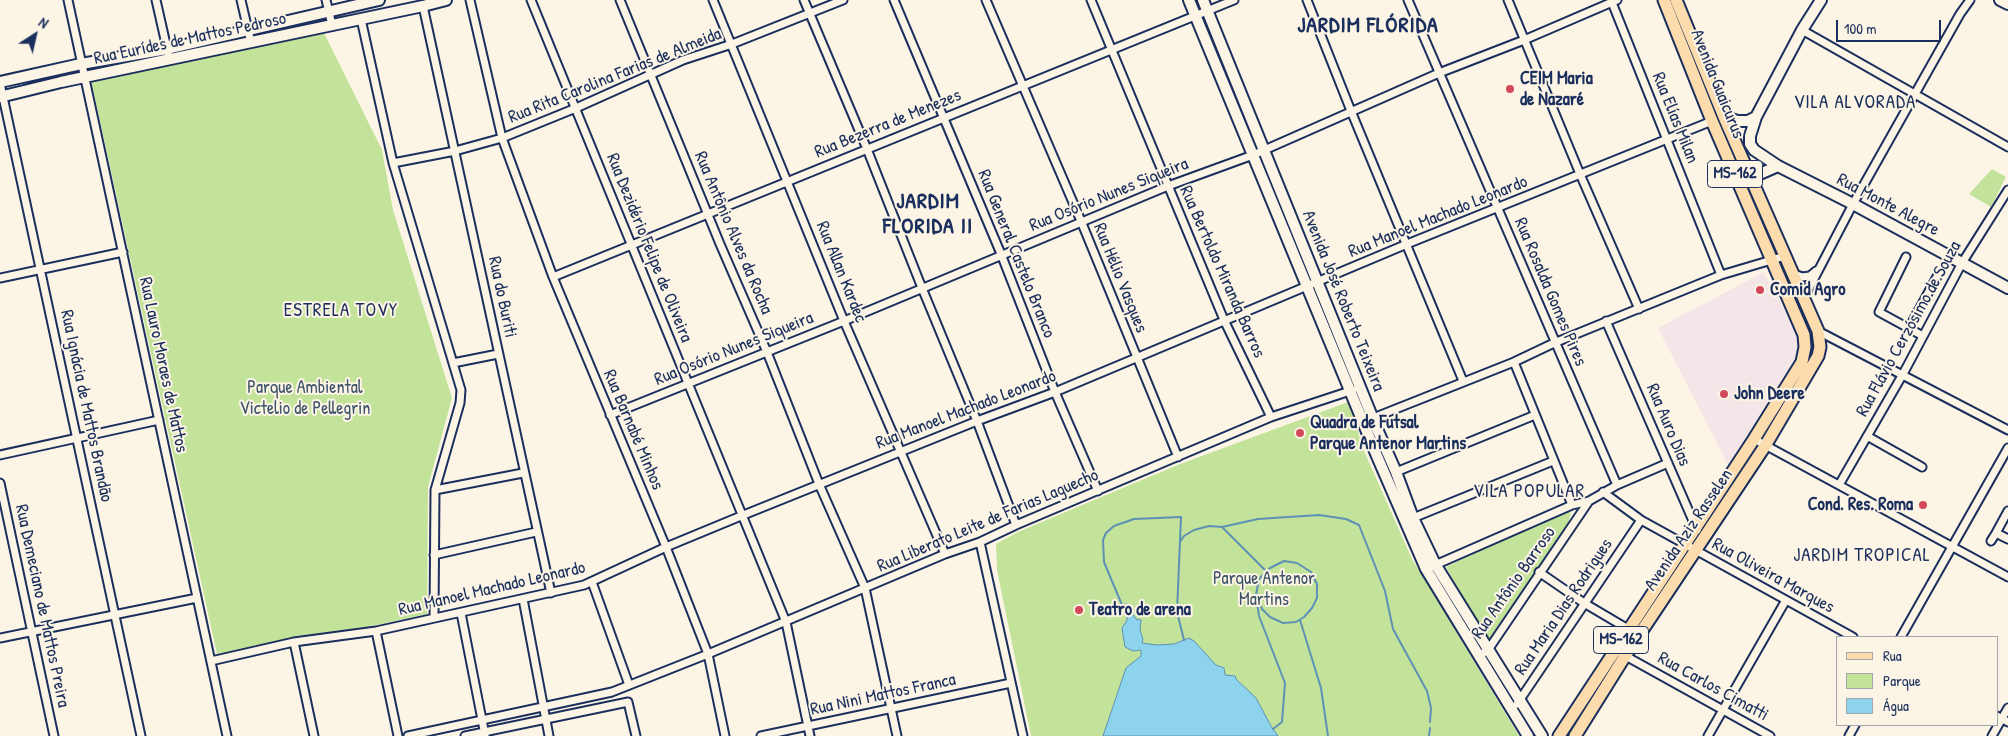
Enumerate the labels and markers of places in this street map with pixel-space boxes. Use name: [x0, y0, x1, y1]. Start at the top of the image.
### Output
place label: CEIM Maria de Nazaré: [1520, 68, 1593, 110]
marker: CEIM Maria de Nazaré: [1504, 83, 1516, 95]
place label: Comid Agro: [1770, 279, 1846, 301]
marker: Comid Agro: [1754, 284, 1766, 296]
place label: John Deere: [1734, 383, 1805, 405]
marker: John Deere: [1718, 388, 1730, 400]
place label: Quadra de Futsal Parque Antenor Martins: [1310, 412, 1466, 454]
marker: Quadra de Futsal Parque Antenor Martins: [1294, 427, 1306, 439]
place label: Cond. Res. Roma: [1808, 494, 1913, 516]
marker: Cond. Res. Roma: [1917, 499, 1929, 511]
place label: Teatro de arena: [1089, 599, 1191, 621]
marker: Teatro de arena: [1073, 604, 1085, 616]

